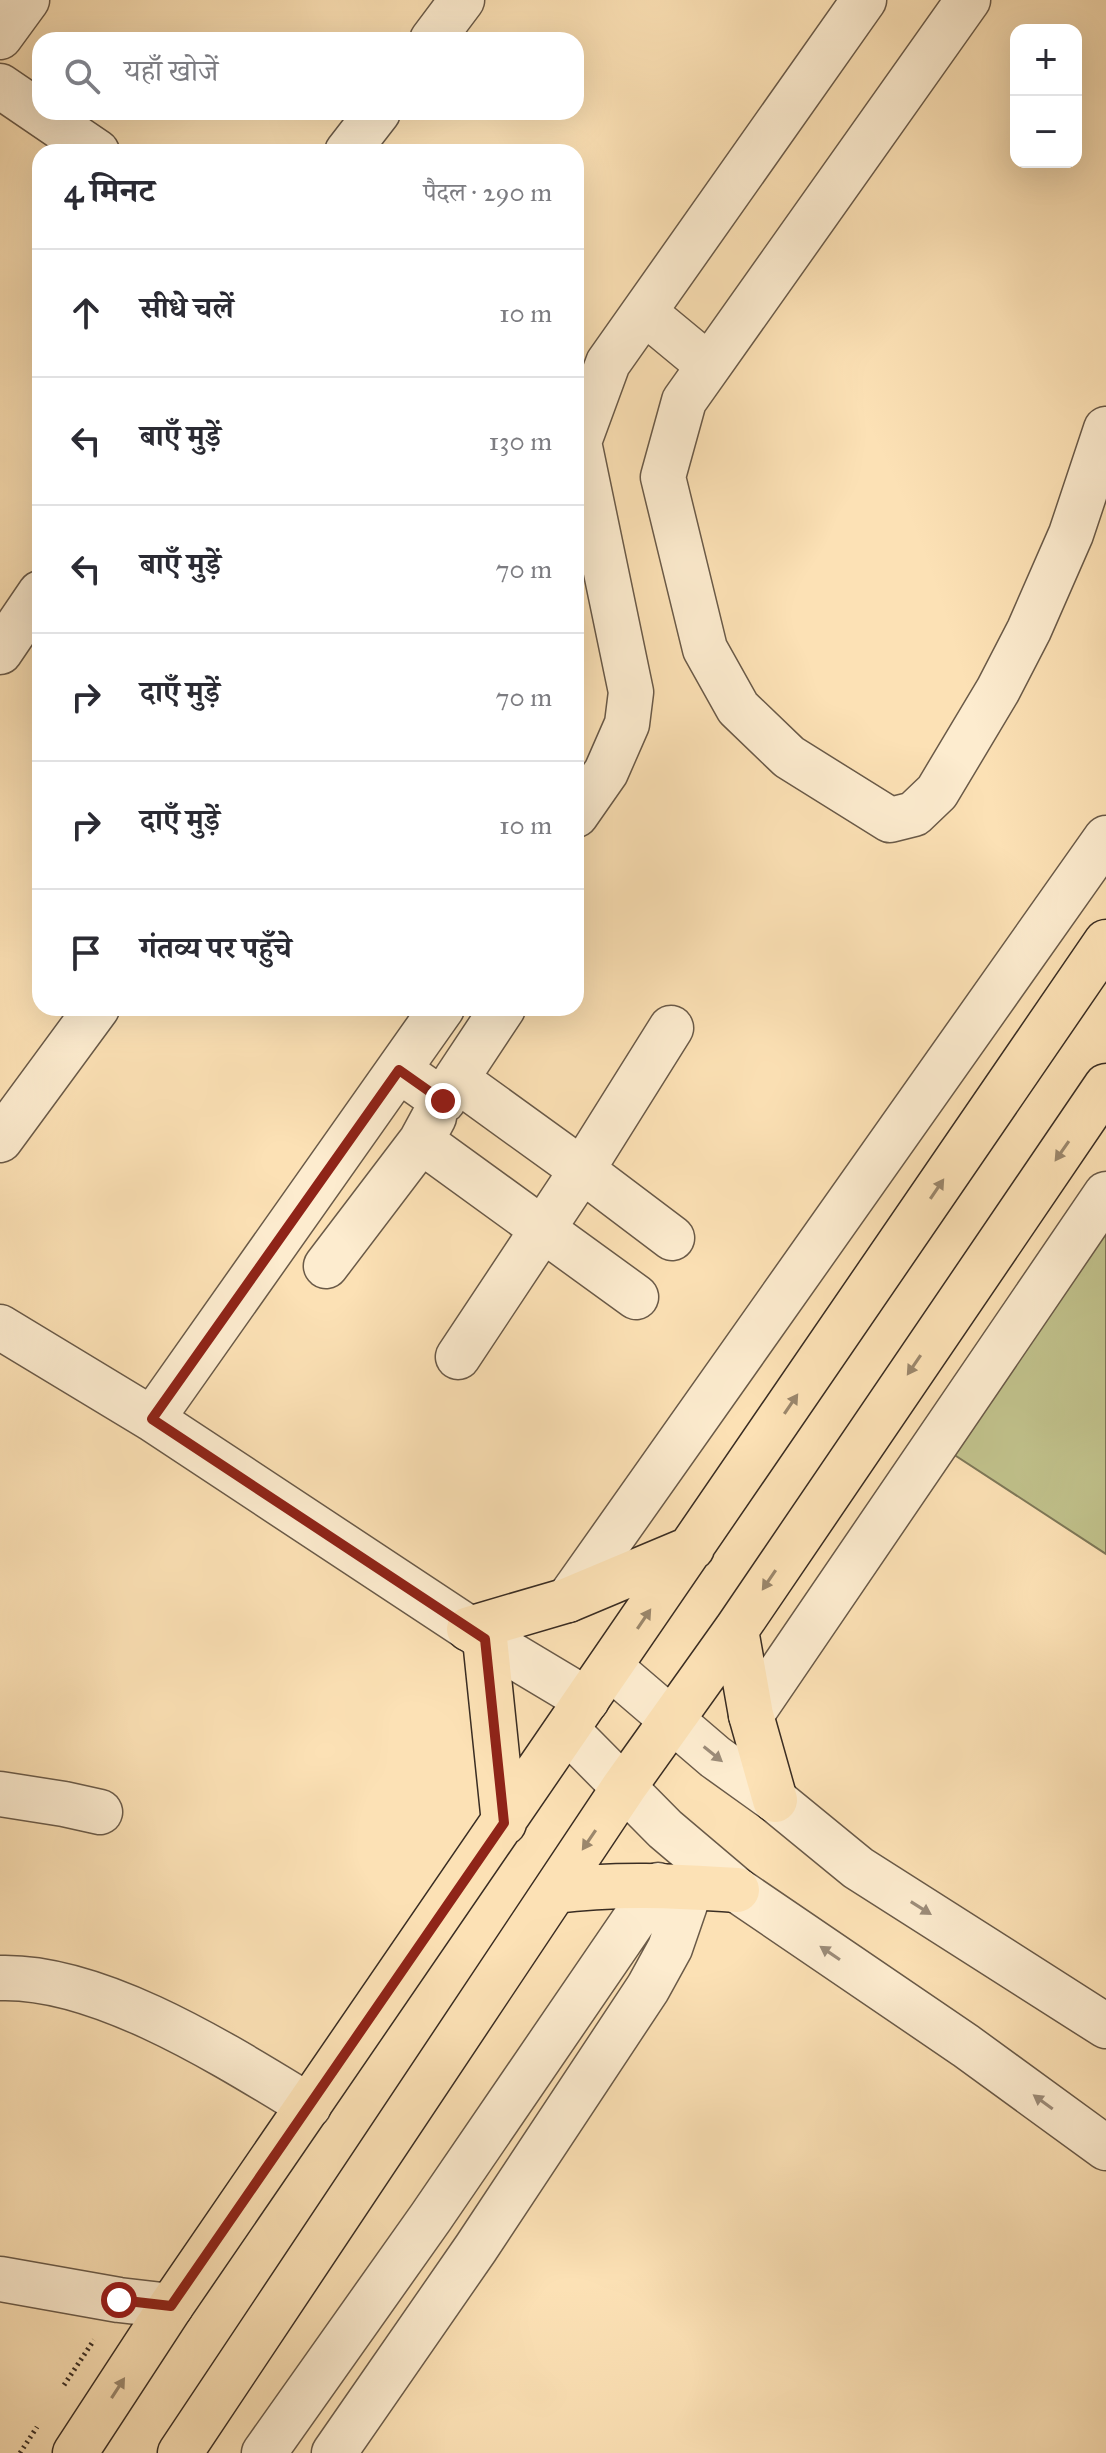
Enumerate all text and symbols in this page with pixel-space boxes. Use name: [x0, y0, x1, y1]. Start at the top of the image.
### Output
map controls: [1010, 24, 1082, 168]
button: +: [1010, 24, 1082, 96]
search box: [32, 32, 584, 120]
text: यहाँ खोजें: [124, 53, 218, 89]
icon: search: [60, 54, 104, 98]
button: −: [1010, 96, 1082, 168]
text: 4 मिनट: [64, 170, 155, 211]
text: पैदल · 290 m: [423, 176, 552, 208]
text: सीधे चलें: [140, 290, 233, 326]
icon: ahead: [64, 291, 108, 335]
text: 10 m: [499, 297, 552, 329]
text: बाएँ मुड़ें: [140, 418, 221, 454]
icon: left: [64, 419, 108, 463]
text: 130 m: [489, 425, 552, 457]
text: बाएँ मुड़ें: [140, 546, 221, 582]
icon: left: [64, 547, 108, 591]
text: 70 m: [496, 553, 552, 585]
text: दाएँ मुड़ें: [140, 674, 220, 710]
icon: right: [64, 675, 108, 719]
text: 70 m: [496, 681, 552, 713]
text: दाएँ मुड़ें: [140, 802, 220, 838]
icon: right: [64, 803, 108, 847]
text: 10 m: [499, 809, 552, 841]
text: गंतव्य पर पहुँचे: [140, 930, 292, 966]
icon: arrive: [64, 931, 108, 975]
route end: [425, 1083, 461, 1119]
one-way arrow: [1055, 1140, 1070, 1161]
one-way arrow: [929, 1179, 944, 1200]
one-way arrow: [907, 1354, 922, 1375]
one-way arrow: [783, 1393, 797, 1415]
one-way arrow: [762, 1570, 777, 1591]
one-way arrow: [636, 1608, 651, 1629]
one-way arrow: [702, 1745, 722, 1762]
one-way arrow: [582, 1829, 597, 1850]
one-way arrow: [911, 1901, 932, 1916]
one-way arrow: [819, 1946, 840, 1961]
one-way arrow: [1032, 2095, 1053, 2110]
route start: [101, 2282, 137, 2318]
one-way arrow: [110, 2377, 125, 2398]

